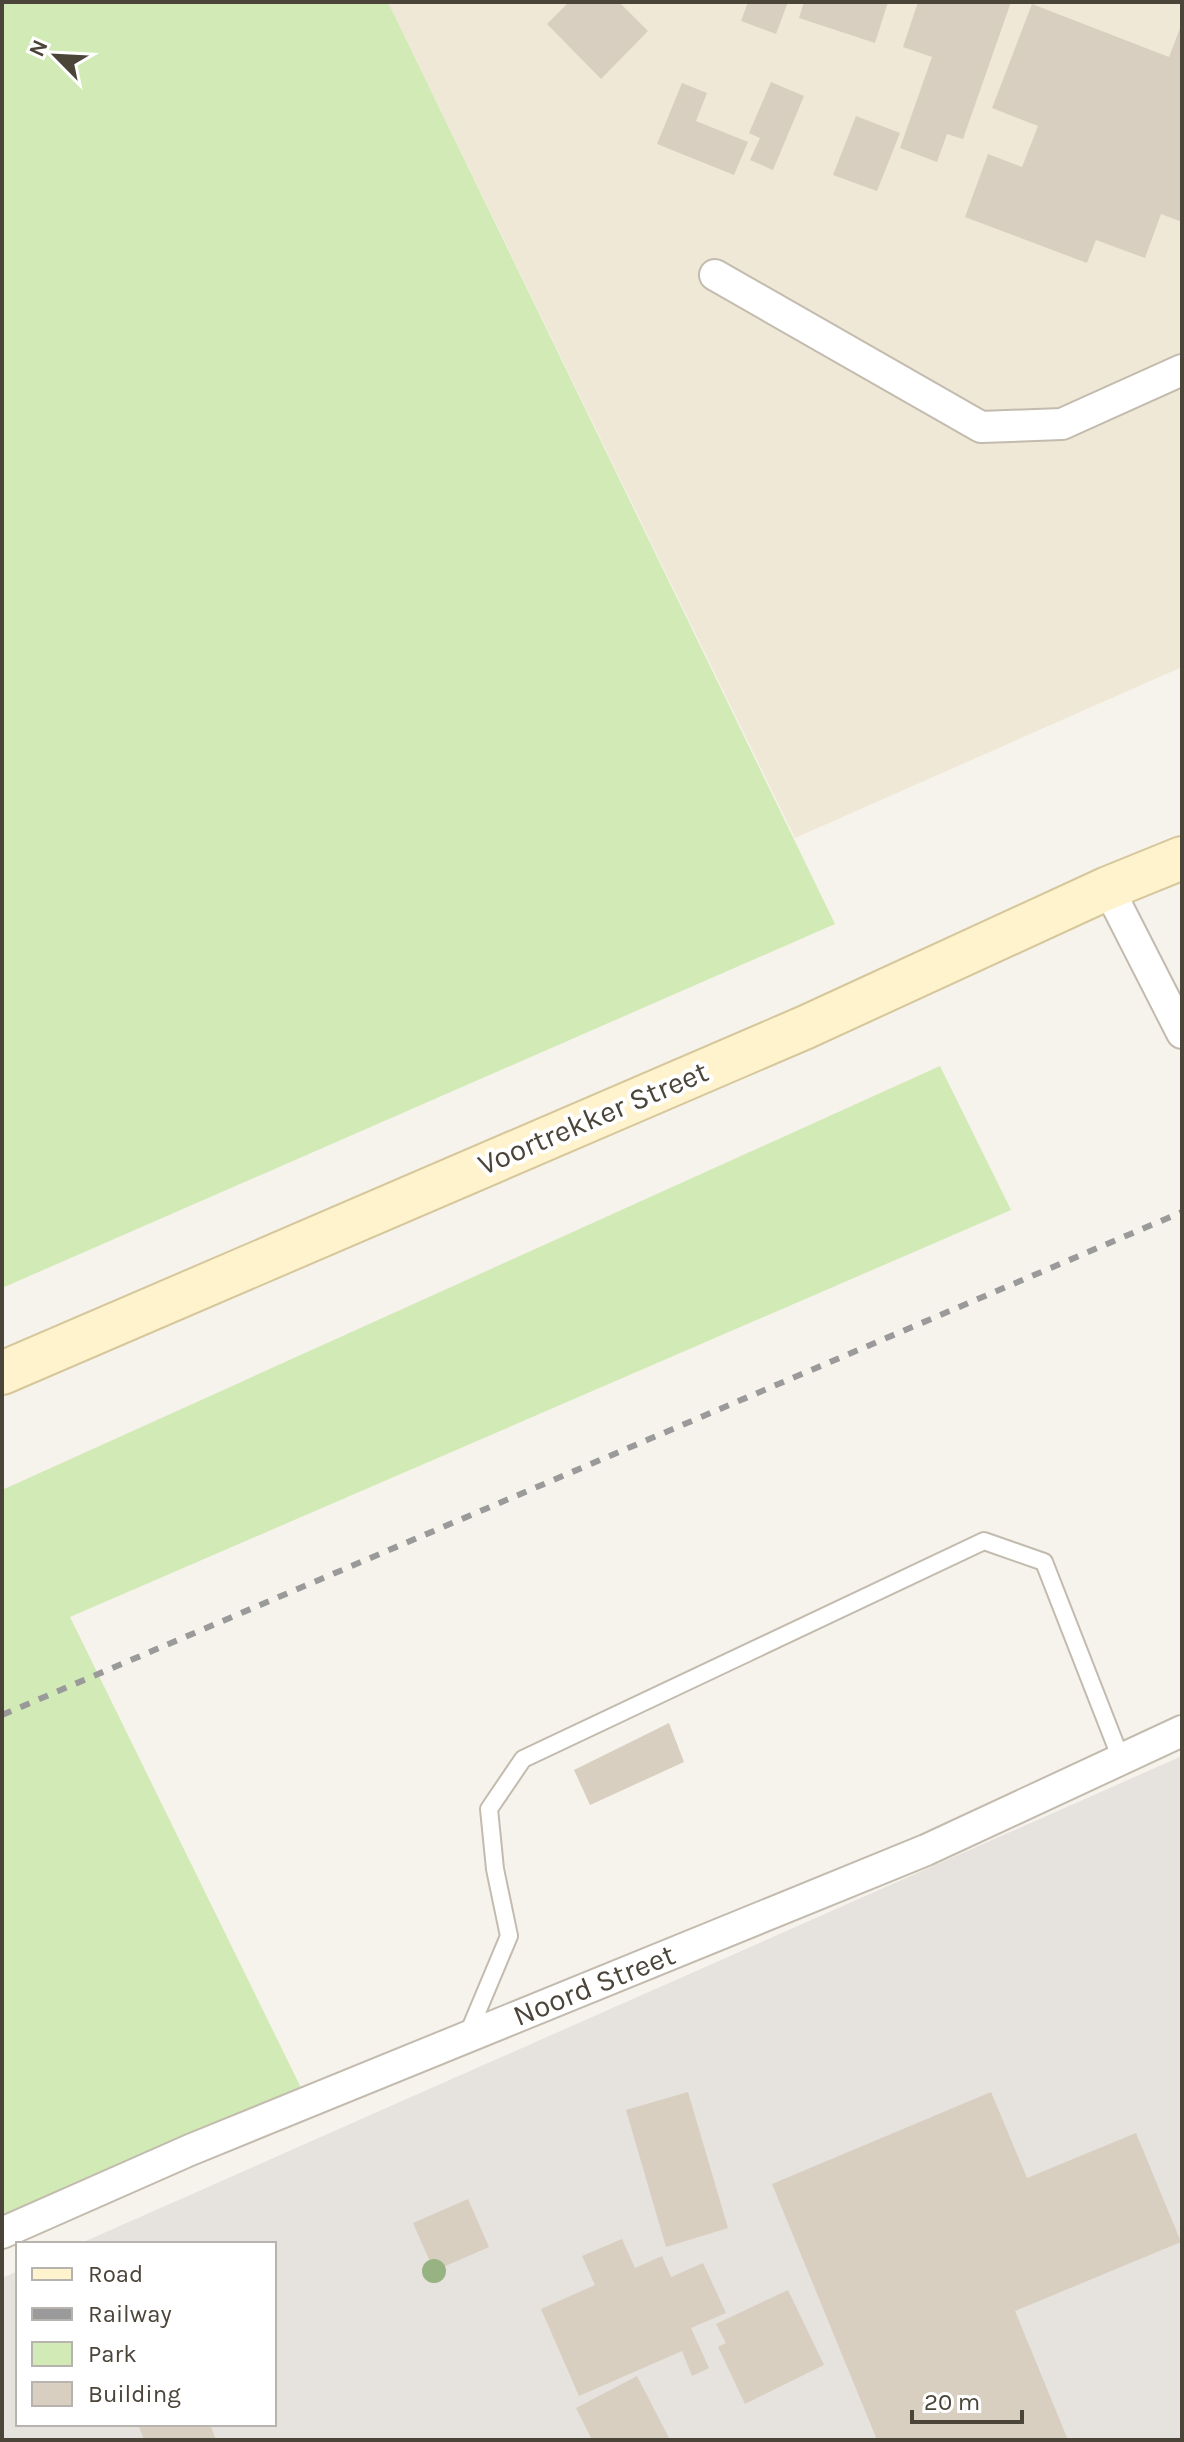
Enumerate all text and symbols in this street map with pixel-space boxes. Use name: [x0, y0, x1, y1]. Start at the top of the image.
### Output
north arrow: [16, 16, 96, 96]
text: N: [24, 36, 54, 61]
street label: Voortrekker Street: [472, 1053, 714, 1183]
street label: Noord Street: [508, 1936, 680, 2034]
legend: [16, 2242, 276, 2426]
text: Road: [88, 2260, 143, 2288]
text: Railway: [88, 2300, 172, 2328]
text: Park: [88, 2340, 137, 2368]
scale bar: [912, 2374, 1022, 2424]
text: Building: [88, 2380, 181, 2408]
text: 20 m: [924, 2388, 980, 2416]

